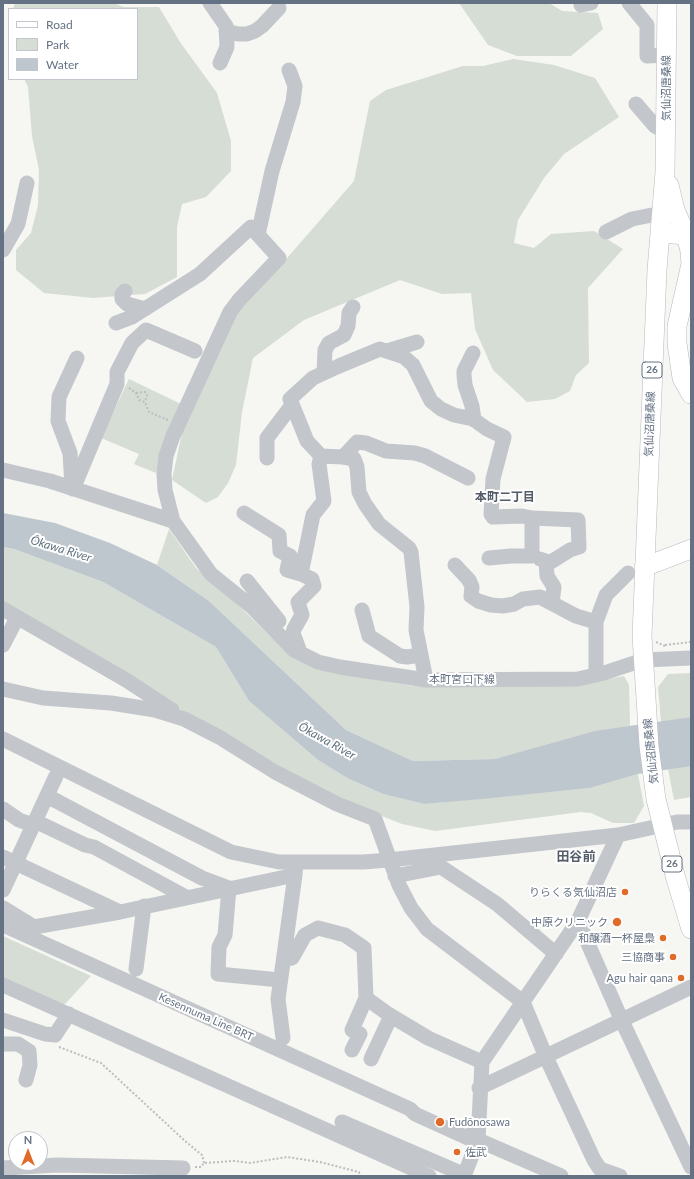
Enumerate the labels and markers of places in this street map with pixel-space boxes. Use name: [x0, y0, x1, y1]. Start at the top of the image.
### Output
place label: りらくる気仙沼店: [529, 885, 617, 899]
marker: りらくる気仙沼店: [620, 887, 630, 897]
place label: 中原クリニック: [531, 915, 608, 929]
marker: 中原クリニック: [611, 916, 623, 928]
place label: 和醸酒一杯屋梟: [578, 931, 655, 945]
marker: 和醸酒一杯屋梟: [658, 933, 668, 943]
place label: 三協商事: [621, 950, 665, 964]
marker: 三協商事: [668, 952, 678, 962]
place label: Agu hair qana: [607, 971, 673, 985]
marker: Agu hair qana: [676, 973, 686, 983]
place label: Fudōnosawa: [449, 1115, 510, 1129]
marker: Fudōnosawa: [434, 1116, 446, 1128]
place label: 佐武: [465, 1145, 487, 1159]
marker: 佐武: [452, 1147, 462, 1157]

